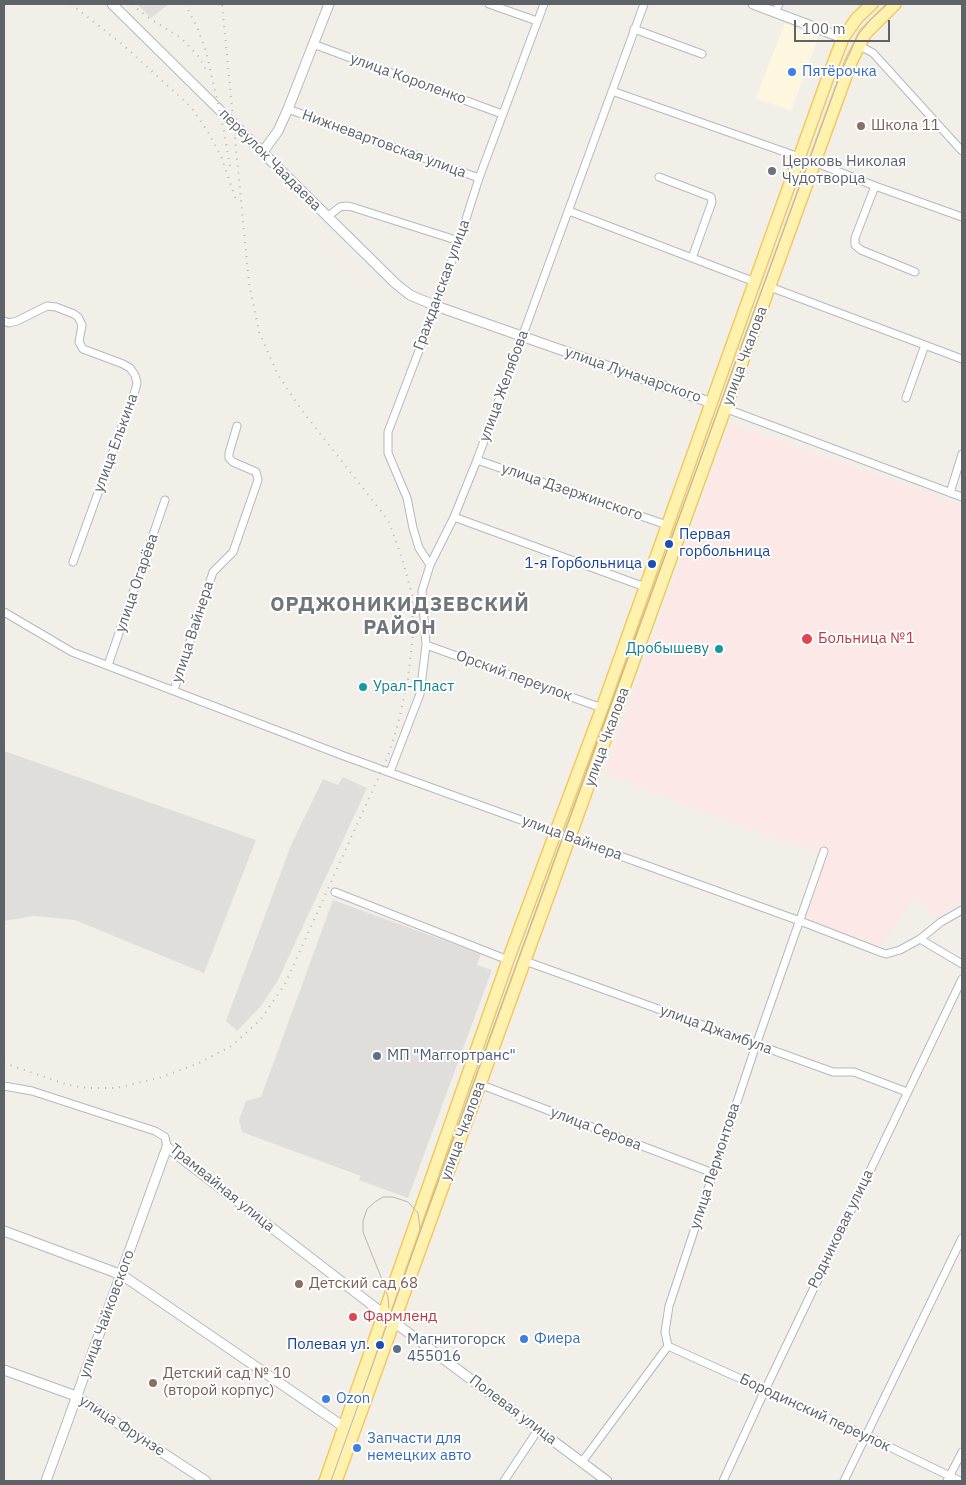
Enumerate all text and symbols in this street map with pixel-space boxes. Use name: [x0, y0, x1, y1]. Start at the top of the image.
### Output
scale bar: [796, 10, 892, 42]
text: 100 m: [802, 19, 846, 38]
street label: улица Короленко: [348, 50, 468, 108]
place label: Пятёрочка: [802, 63, 877, 81]
marker: Пятёрочка: [786, 66, 798, 78]
street label: переулок Чаадаева: [215, 105, 325, 215]
street label: Нижневартовская улица: [300, 106, 468, 182]
place label: Школа 11: [871, 117, 940, 135]
marker: Школа 11: [855, 120, 867, 132]
place label: Церковь Николая Чудотворца: [782, 153, 906, 188]
marker: Церковь Николая Чудотворца: [766, 165, 778, 177]
street label: Гражданская улица: [410, 217, 474, 353]
street label: улица Чкалова: [719, 304, 771, 408]
street label: улица Желябова: [475, 328, 533, 444]
street label: улица Луначарского: [563, 343, 703, 407]
street label: улица Елькина: [90, 391, 142, 495]
street label: улица Дзержинского: [499, 459, 645, 525]
place label: Первая горбольница: [679, 526, 770, 561]
street label: улица Огарёва: [112, 531, 162, 635]
marker: Первая горбольница: [663, 538, 675, 550]
place label: 1-я Горбольница: [525, 555, 642, 573]
marker: 1-я Горбольница: [646, 558, 658, 570]
street label: улица Вайнера: [168, 579, 218, 685]
district label: ОРДЖОНИКИДЗЕВСКИЙ РАЙОН: [268, 593, 532, 640]
place label: Больница №1: [818, 630, 915, 648]
marker: Больница №1: [800, 632, 814, 646]
place label: Дробышеву: [626, 640, 709, 658]
marker: Дробышеву: [713, 643, 725, 655]
street label: Орский переулок: [453, 647, 575, 705]
place label: Урал-Пласт: [373, 678, 454, 696]
marker: Урал-Пласт: [357, 681, 369, 693]
street label: улица Чкалова: [581, 685, 633, 789]
street label: улица Вайнера: [519, 812, 625, 864]
street label: улица Джамбула: [658, 1001, 774, 1059]
place label: МП "Маггортранс": [387, 1047, 516, 1065]
marker: МП "Маггортранс": [371, 1050, 383, 1062]
street label: улица Чкалова: [437, 1079, 489, 1183]
street label: улица Лермонтова: [686, 1101, 744, 1231]
street label: улица Серова: [548, 1103, 644, 1155]
street label: Трамвайная улица: [166, 1140, 278, 1236]
street label: Родниковая улица: [805, 1167, 877, 1291]
street label: улица Чайковского: [75, 1248, 139, 1380]
place label: Детский сад 68: [309, 1275, 418, 1293]
marker: Детский сад 68: [293, 1278, 305, 1290]
place label: Фармленд: [363, 1308, 437, 1326]
marker: Фармленд: [347, 1311, 359, 1323]
place label: Фиера: [534, 1330, 580, 1348]
place label: Магнитогорск 455016: [407, 1331, 506, 1366]
marker: Фиера: [518, 1333, 530, 1345]
place label: Полевая ул.: [287, 1336, 370, 1354]
marker: Полевая ул.: [374, 1339, 386, 1351]
marker: Магнитогорск 455016: [391, 1343, 403, 1355]
place label: Детский сад № 10 (второй корпус): [163, 1365, 291, 1400]
street label: Бородинский переулок: [737, 1370, 893, 1456]
street label: Полевая улица: [466, 1371, 560, 1449]
marker: Детский сад № 10 (второй корпус): [147, 1377, 159, 1389]
place label: Ozon: [336, 1390, 370, 1408]
street label: улица Фрунзе: [76, 1392, 168, 1460]
marker: Ozon: [320, 1393, 332, 1405]
place label: Запчасти для немецких авто: [367, 1430, 471, 1465]
marker: Запчасти для немецких авто: [351, 1442, 363, 1454]

